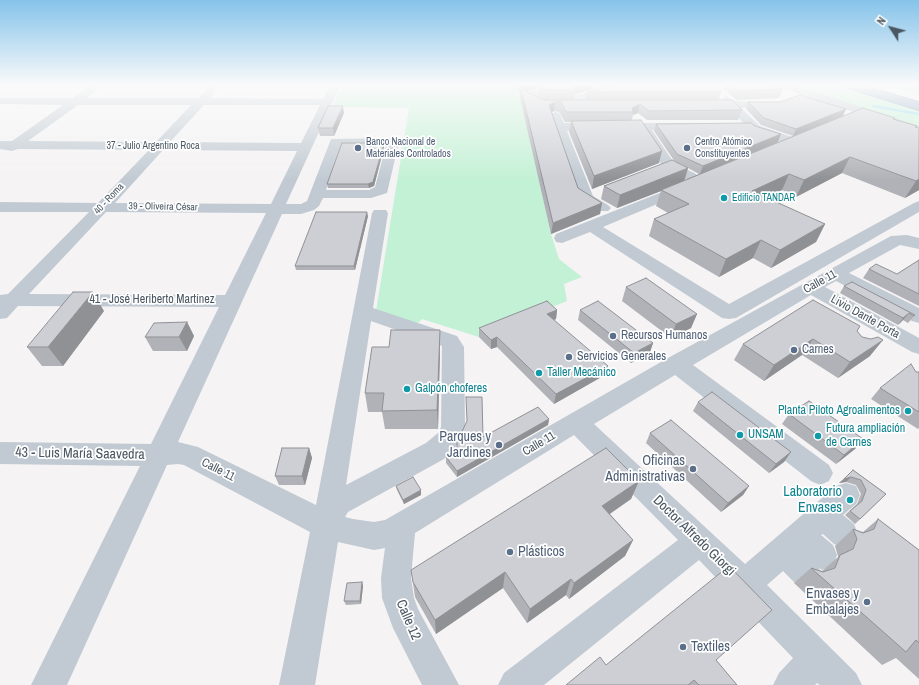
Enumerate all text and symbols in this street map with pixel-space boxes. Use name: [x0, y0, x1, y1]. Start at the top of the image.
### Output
north arrow: [871, 8, 911, 48]
text: N: [874, 14, 889, 28]
place label: Banco Nacional de Materiales Controlados: [366, 136, 451, 160]
place label: Centro Atómico Constituyentes: [695, 136, 752, 160]
street label: 37 - Julio Argentino Roca: [107, 140, 199, 152]
marker: Banco Nacional de Materiales Controlados: [353, 143, 363, 153]
marker: Centro Atómico Constituyentes: [682, 143, 692, 153]
street label: 40 - Roma: [92, 181, 126, 217]
place label: Edificio TANDAR: [732, 192, 795, 204]
marker: Edificio TANDAR: [719, 193, 729, 203]
street label: 39 - Oliveira César: [128, 200, 198, 214]
street label: Calle 11: [801, 267, 839, 297]
street label: Livio Dante Porta: [828, 292, 902, 342]
street label: 41 - José Heriberto Martínez: [89, 293, 215, 307]
place label: Recursos Humanos: [621, 329, 707, 343]
marker: Recursos Humanos: [608, 331, 618, 341]
place label: Carnes: [802, 343, 834, 357]
marker: Carnes: [789, 345, 799, 355]
place label: Servicios Generales: [577, 350, 666, 364]
marker: Servicios Generales: [564, 352, 574, 362]
place label: Taller Mecánico: [547, 366, 616, 380]
marker: Taller Mecánico: [534, 368, 544, 378]
place label: Galpón choferes: [415, 382, 487, 396]
marker: Galpón choferes: [402, 384, 412, 394]
place label: Planta Piloto Agroalimentos: [778, 404, 900, 418]
marker: Planta Piloto Agroalimentos: [903, 406, 913, 416]
place label: Futura ampliación de Carnes: [826, 422, 905, 450]
place label: UNSAM: [748, 428, 784, 442]
place label: Parques y Jardines: [439, 429, 491, 462]
street label: Calle 11: [520, 429, 558, 459]
marker: UNSAM: [735, 430, 745, 440]
marker: Futura ampliación de Carnes: [813, 431, 823, 441]
marker: Parques y Jardines: [494, 440, 504, 450]
street label: 43 - Luis María Saavedra: [15, 444, 145, 464]
place label: Oficinas Administrativas: [605, 453, 685, 486]
street label: Calle 11: [199, 456, 237, 484]
marker: Oficinas Administrativas: [688, 464, 698, 474]
place label: Laboratorio Envases: [783, 484, 842, 516]
street label: Doctor Alfredo Giorgi: [649, 492, 739, 580]
marker: Laboratorio Envases: [845, 495, 855, 505]
place label: Plásticos: [518, 544, 565, 560]
marker: Plásticos: [505, 547, 515, 557]
place label: Envases y Embalajes: [805, 586, 859, 618]
street label: Calle 12: [392, 597, 424, 643]
marker: Envases y Embalajes: [862, 597, 872, 607]
place label: Textiles: [691, 639, 730, 655]
marker: Textiles: [678, 642, 688, 652]

